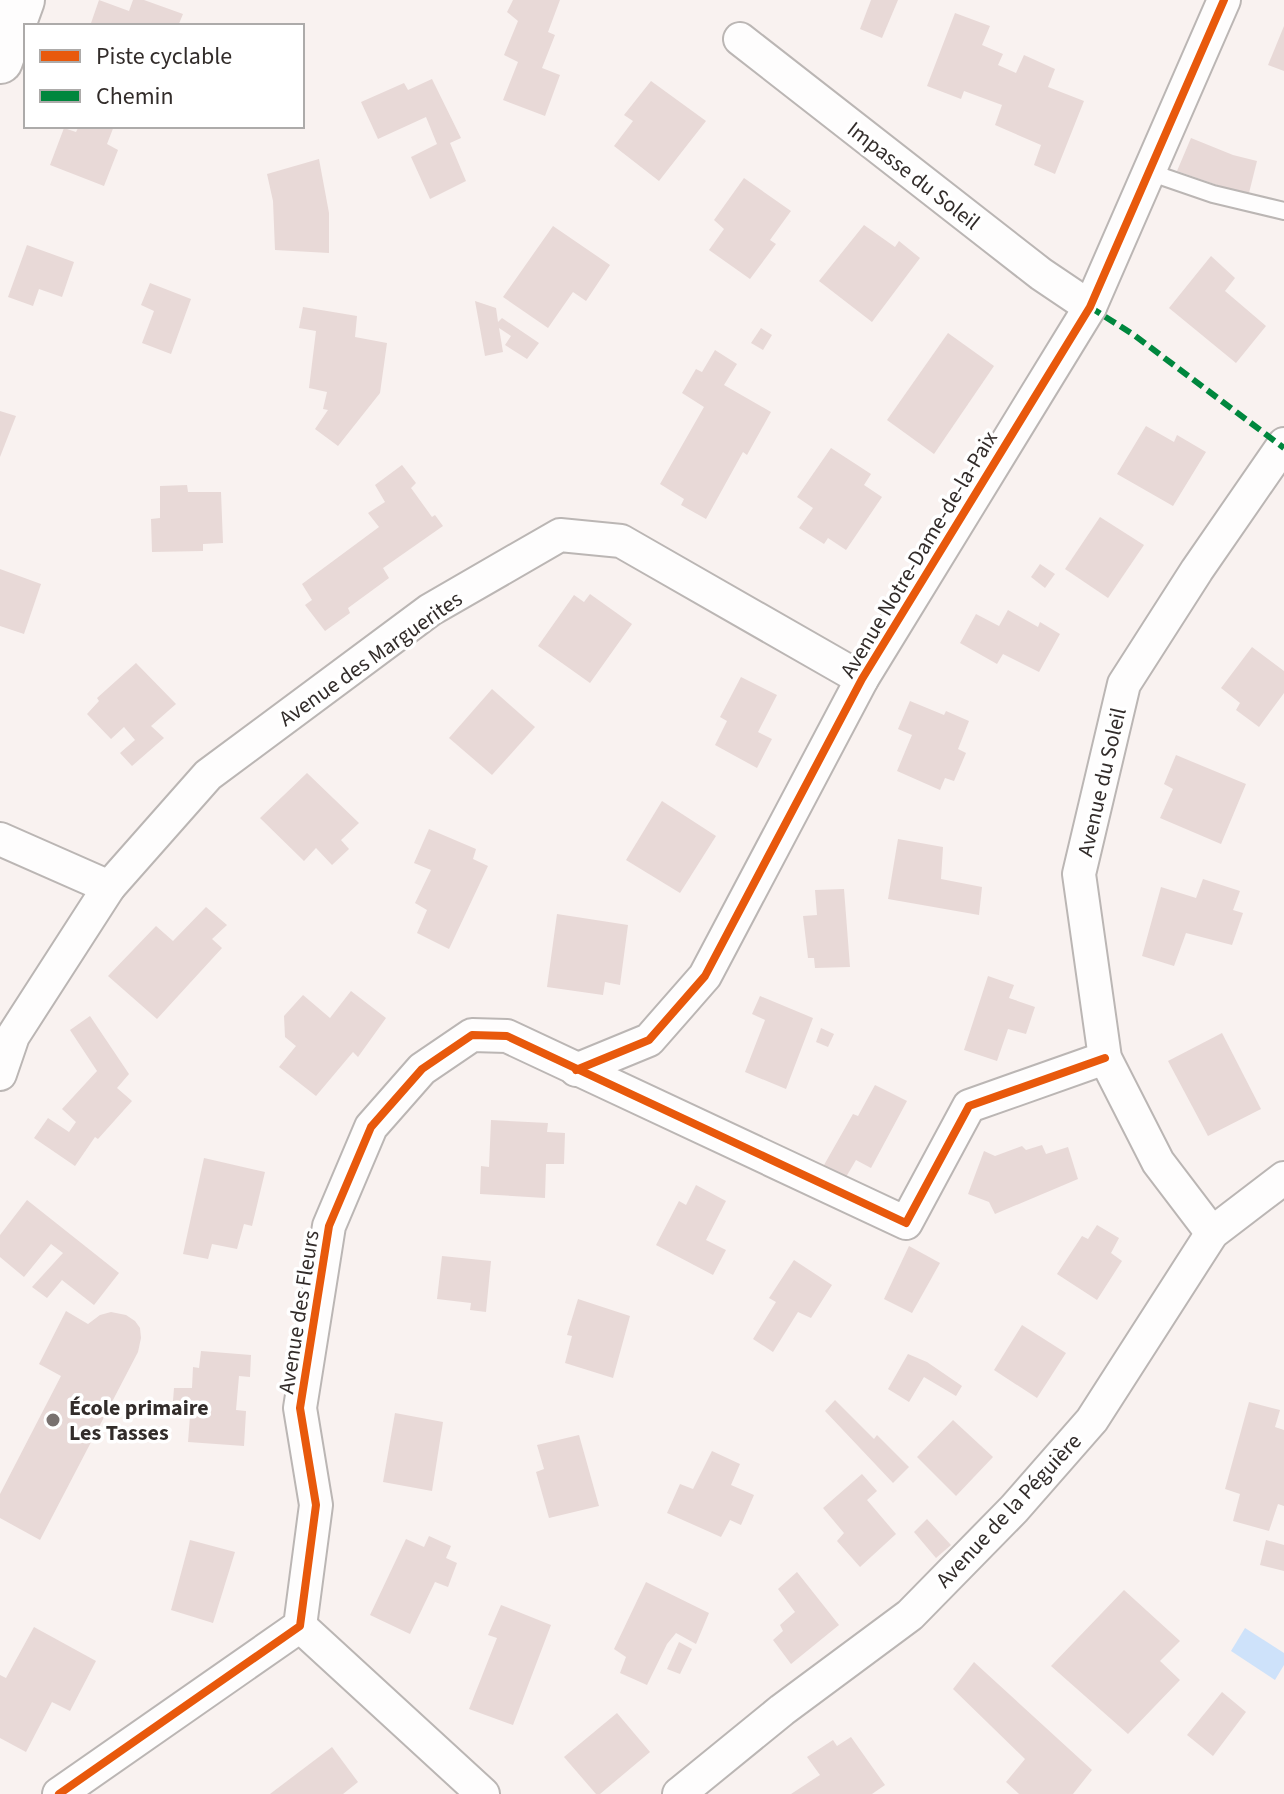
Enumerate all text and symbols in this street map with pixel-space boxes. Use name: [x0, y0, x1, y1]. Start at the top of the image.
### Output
legend: [24, 24, 304, 128]
text: Piste cyclable: [96, 39, 232, 74]
text: Chemin: [96, 79, 174, 114]
street label: Impasse du Soleil: [840, 114, 986, 238]
street label: Avenue Notre-Dame-de-la-Paix: [832, 425, 1006, 684]
street label: Avenue des Marguerites: [272, 583, 469, 734]
street label: Avenue du Soleil: [1069, 705, 1135, 860]
street label: Avenue des Fleurs: [270, 1228, 328, 1396]
place label: École primaire Les Tasses: [69, 1392, 209, 1449]
marker: École primaire Les Tasses: [44, 1411, 62, 1429]
street label: Avenue de la Péguière: [928, 1426, 1089, 1595]

